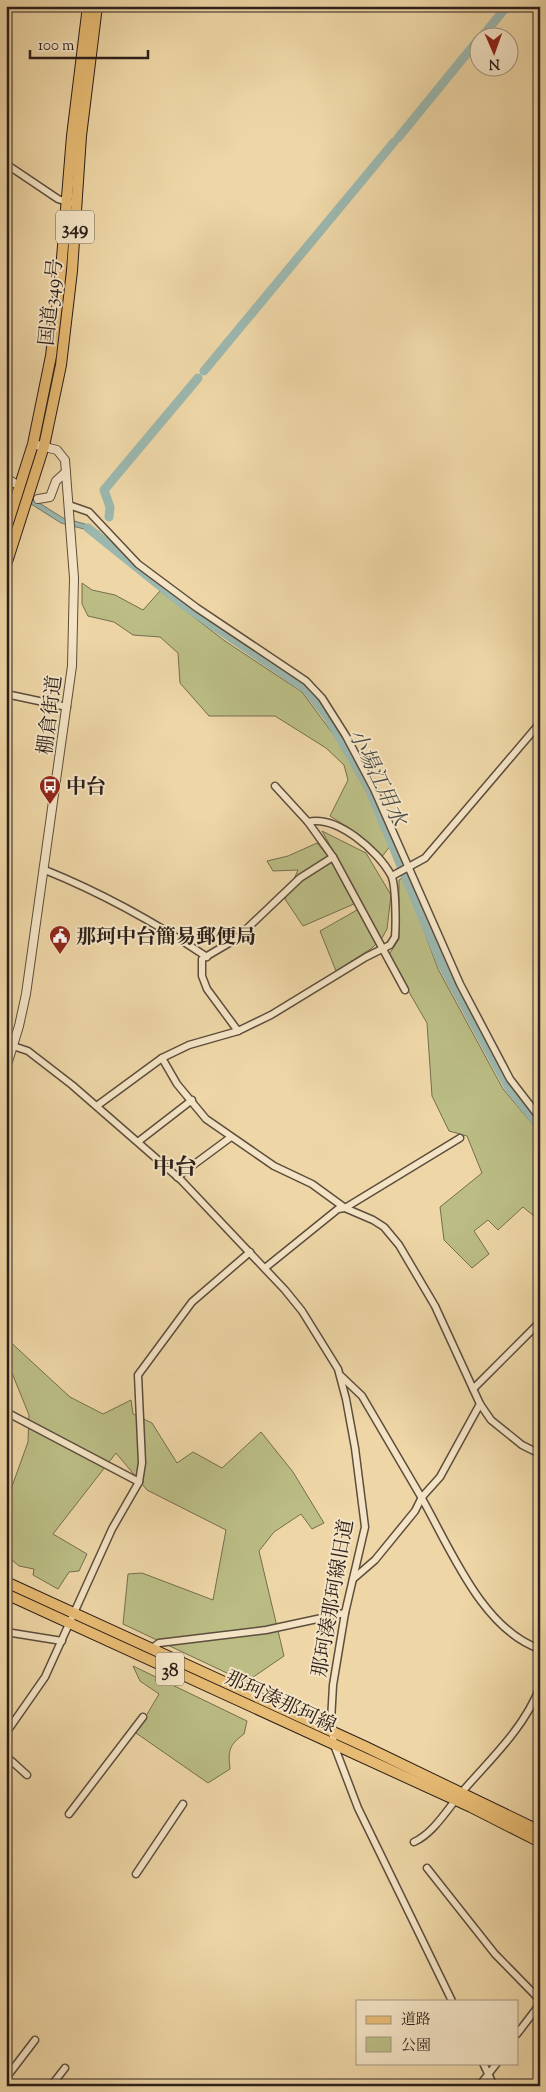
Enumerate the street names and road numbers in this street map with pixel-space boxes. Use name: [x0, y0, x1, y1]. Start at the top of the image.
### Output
road number: 349: [56, 210, 94, 243]
street label: 国道349号: [33, 257, 71, 347]
street label: 棚倉街道: [32, 674, 71, 757]
street label: 那珂湊那珂線旧道: [306, 1517, 363, 1680]
road number: 38: [156, 1652, 184, 1686]
street label: 那珂湊那珂線: [219, 1665, 340, 1742]

